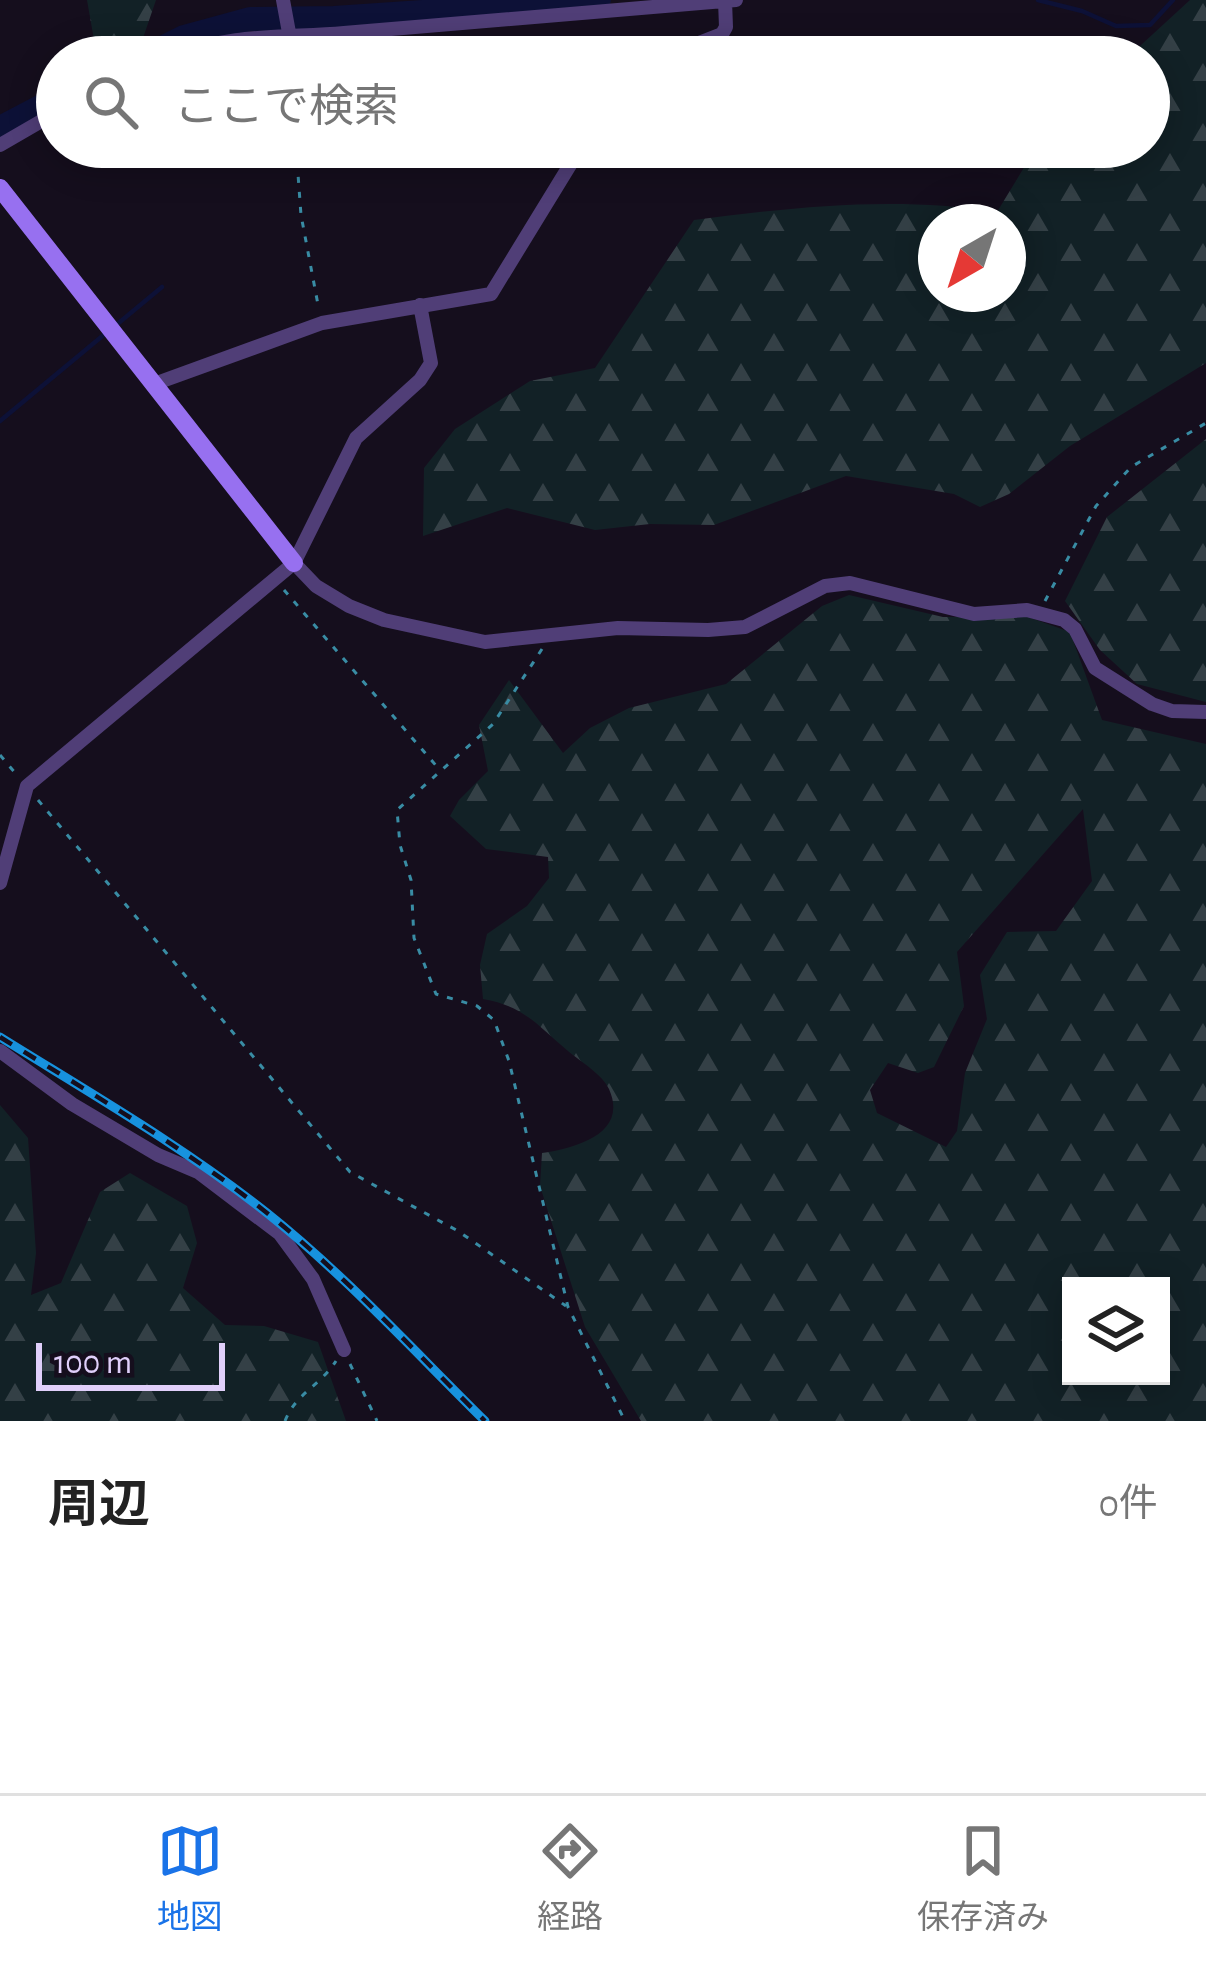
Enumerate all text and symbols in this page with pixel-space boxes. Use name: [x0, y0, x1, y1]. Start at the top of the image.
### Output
search box: [36, 36, 1170, 168]
icon: search: [78, 69, 144, 135]
text: ここで検索: [174, 85, 399, 130]
north arrow: [918, 204, 1026, 312]
map controls: [1062, 1277, 1170, 1385]
button: layers: [1062, 1277, 1170, 1385]
scale bar: [36, 1337, 225, 1390]
text: 100 m: [54, 1347, 132, 1380]
text: 周辺: [48, 1480, 150, 1531]
text: 0件: [1098, 1485, 1158, 1524]
tab: 地図: [157, 1818, 223, 1939]
tab: 経路: [537, 1818, 603, 1939]
tab: 保存済み: [917, 1818, 1049, 1939]

